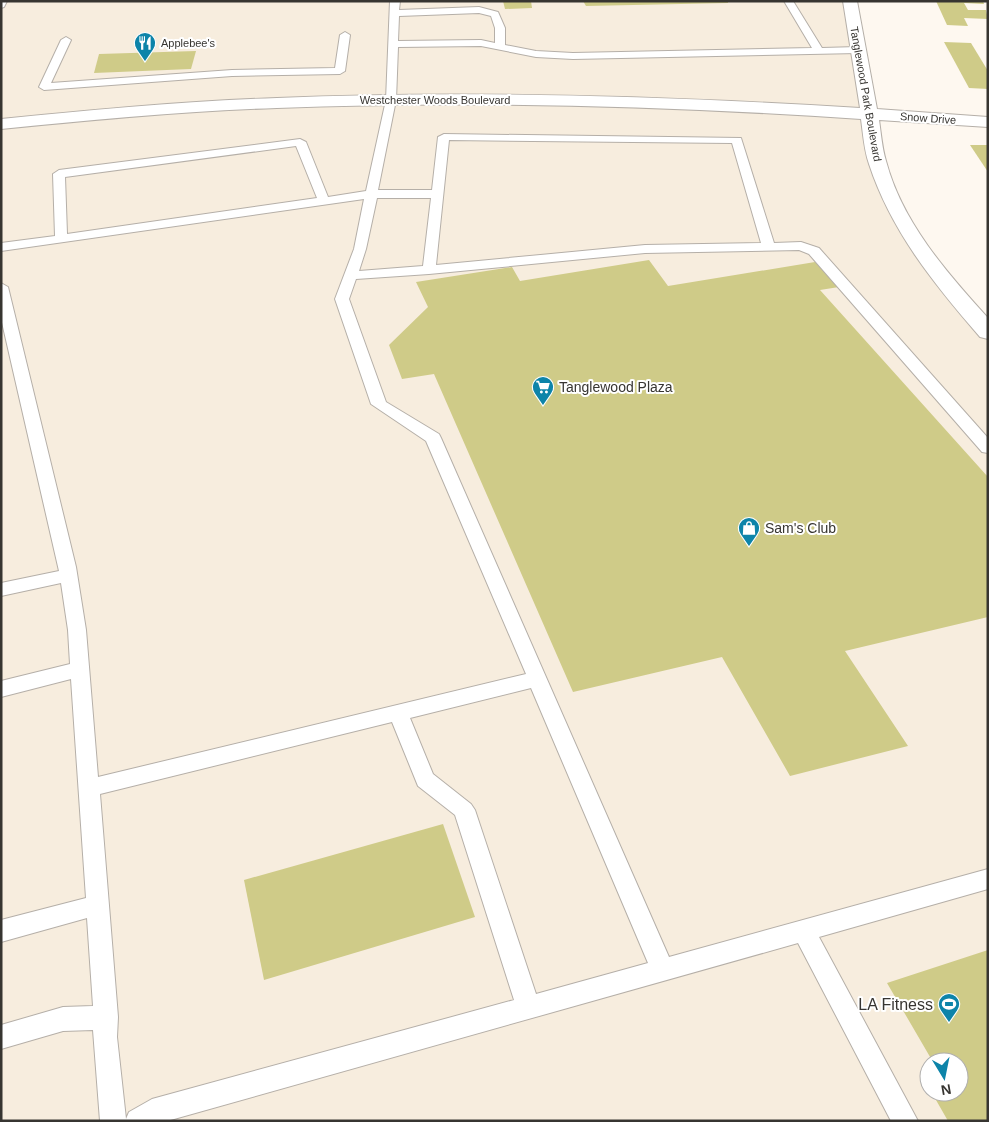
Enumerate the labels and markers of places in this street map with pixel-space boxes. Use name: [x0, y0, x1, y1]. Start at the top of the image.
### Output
restaurant icon: Applebee's: [133, 31, 157, 62]
place label: Applebee's: [161, 37, 216, 49]
supermarket icon: Tanglewood Plaza: [531, 375, 555, 406]
place label: Tanglewood Plaza: [559, 379, 673, 395]
shop icon: Sam's Club: [737, 516, 761, 547]
place label: Sam's Club: [765, 520, 836, 536]
sports icon: LA Fitness: [937, 992, 961, 1023]
place label: LA Fitness: [858, 996, 933, 1013]

